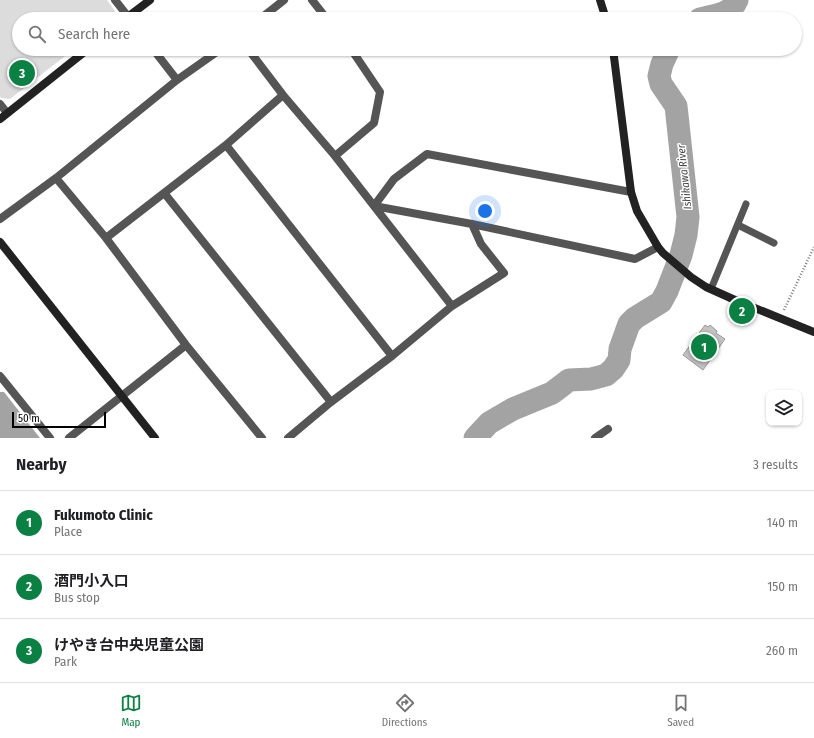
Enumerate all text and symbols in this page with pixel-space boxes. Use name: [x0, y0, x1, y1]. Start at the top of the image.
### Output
search box: [12, 12, 802, 56]
icon: search: [26, 23, 48, 45]
text: Search here: [58, 25, 130, 43]
pin: 3: [9, 58, 35, 88]
water label: Ishikawa River: [675, 143, 694, 210]
your location: [475, 201, 495, 221]
pin: 2: [729, 296, 755, 326]
pin: 1: [691, 332, 717, 362]
map controls: [766, 390, 802, 426]
button: layers: [766, 390, 802, 426]
scale bar: [12, 410, 106, 429]
text: 50 m: [18, 412, 40, 425]
text: Nearby: [16, 454, 67, 475]
text: 3 results: [753, 457, 798, 472]
text: Fukumoto Clinic: [54, 506, 153, 524]
text: 1: [26, 515, 32, 530]
text: 140 m: [767, 515, 798, 530]
text: Place: [54, 524, 82, 539]
text: 酒門小入口: [54, 572, 129, 590]
text: 2: [26, 579, 32, 594]
text: 150 m: [767, 579, 798, 594]
text: Bus stop: [54, 590, 100, 605]
text: けやき台中央児童公園: [54, 636, 204, 654]
text: 3: [26, 643, 32, 658]
text: 260 m: [766, 643, 798, 658]
text: Park: [54, 654, 77, 669]
tab: Map: [120, 692, 142, 729]
tab: Directions: [382, 692, 427, 729]
tab: Saved: [667, 692, 694, 729]

